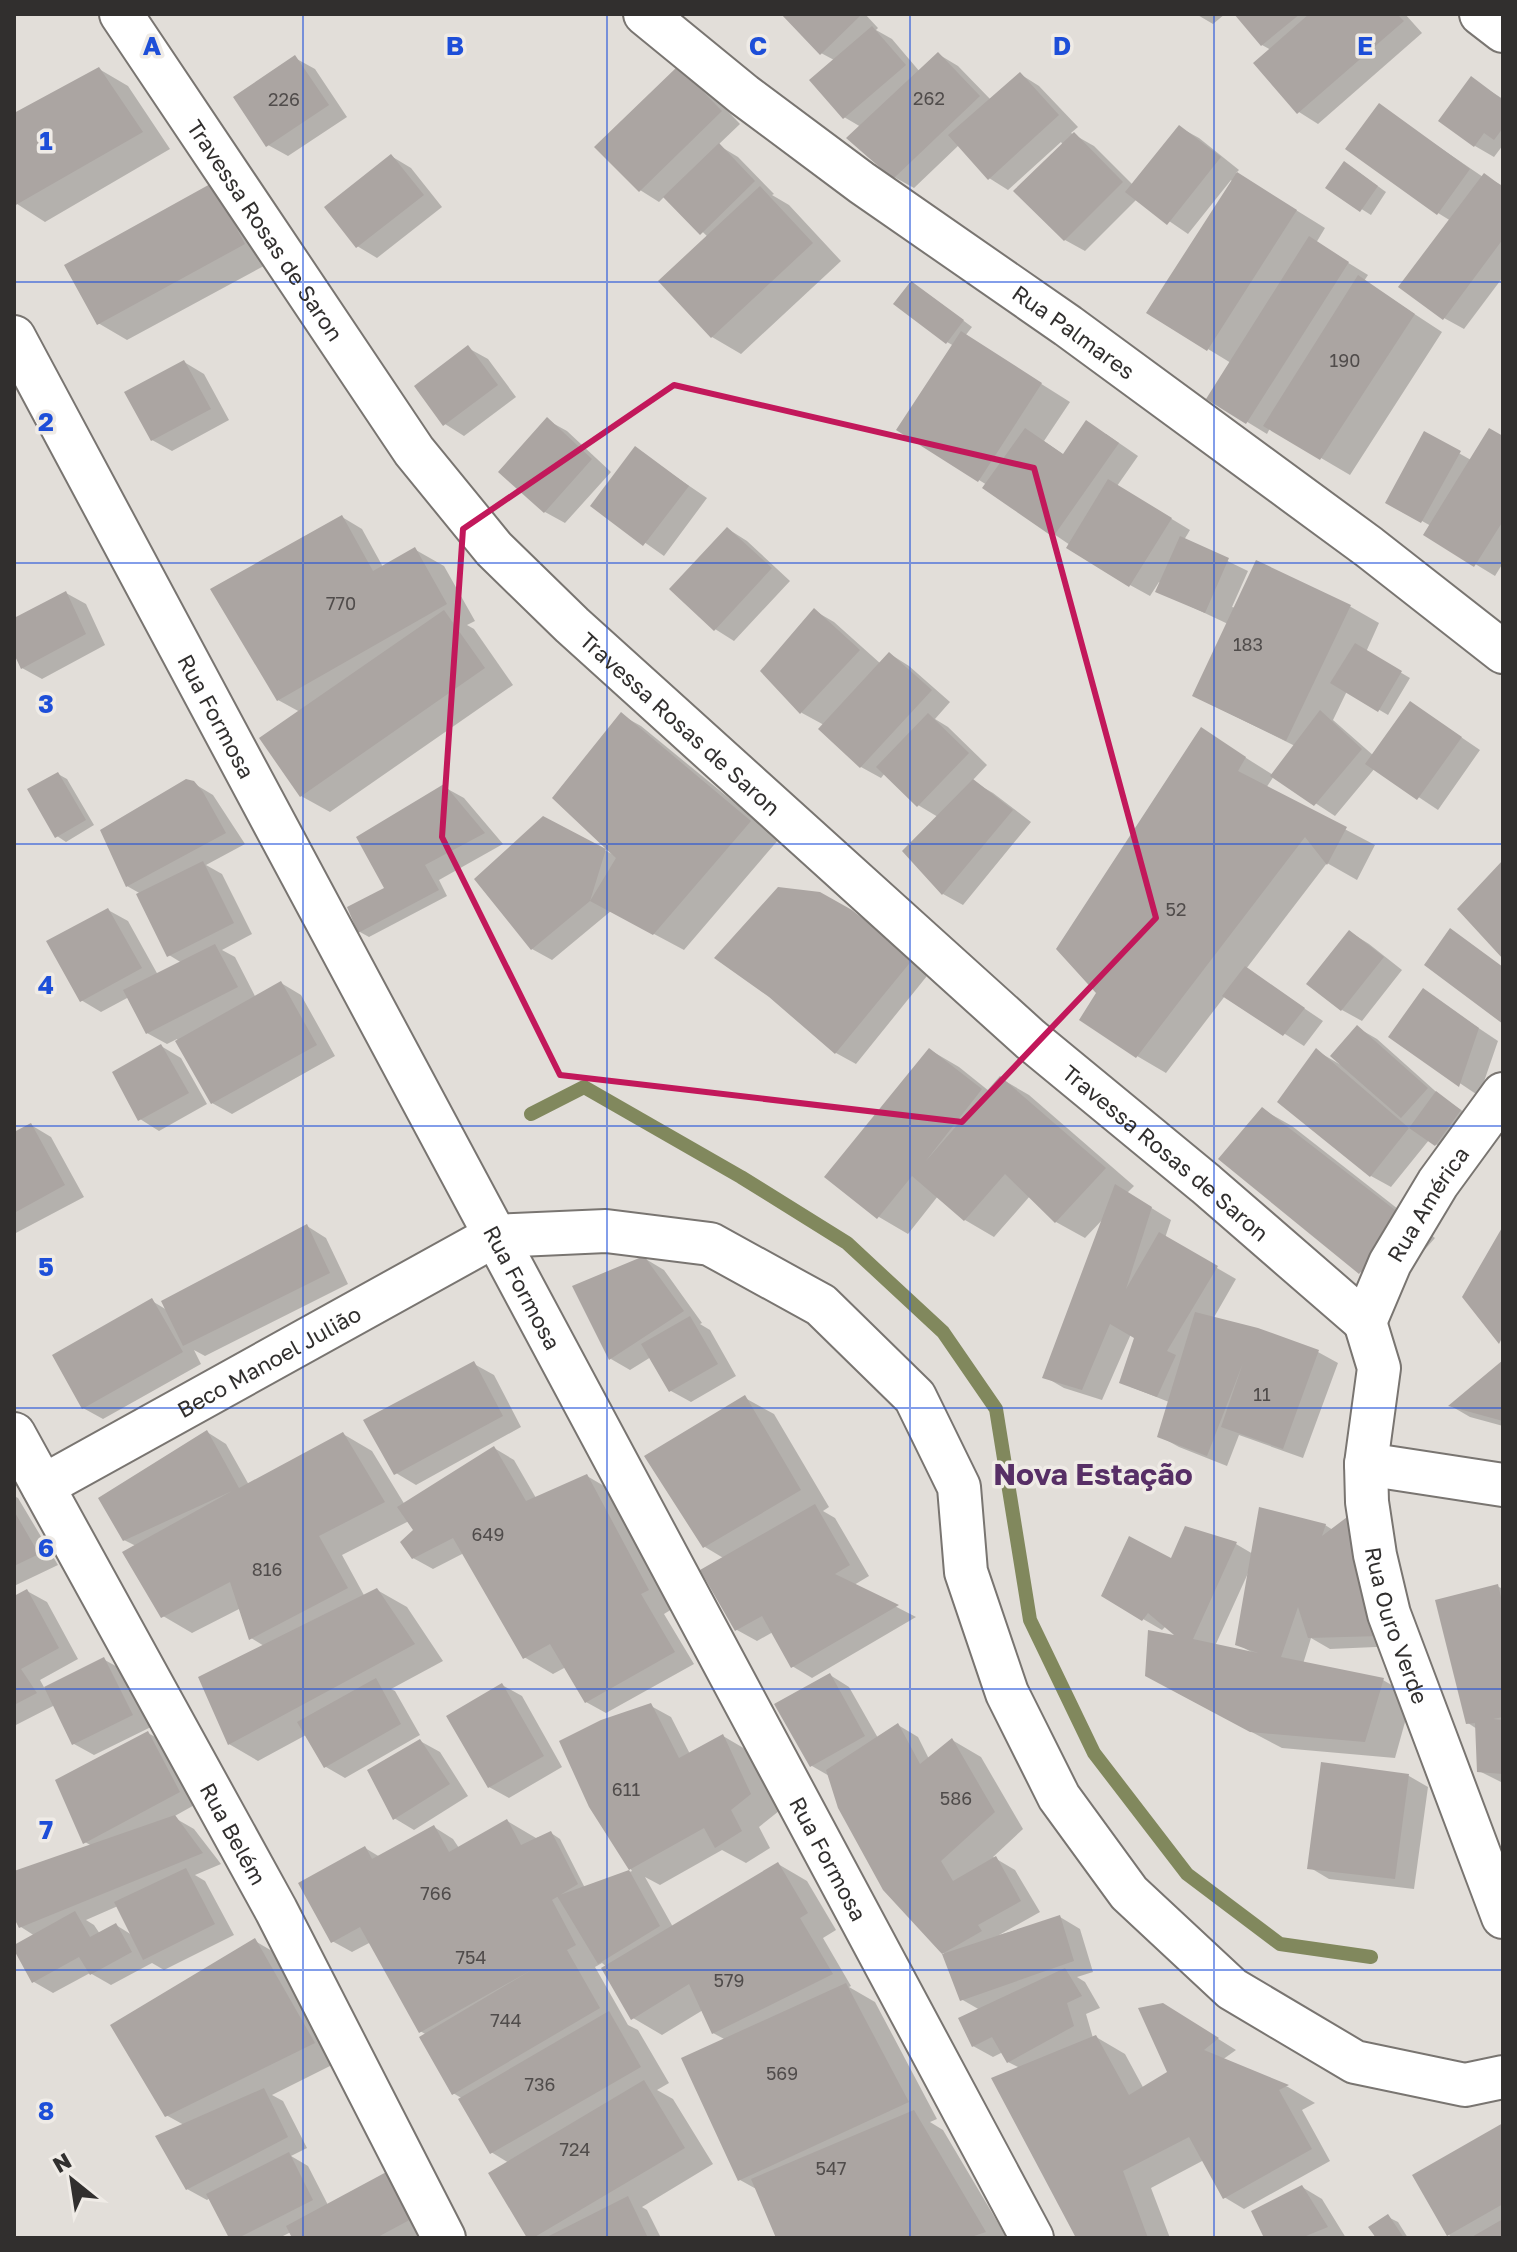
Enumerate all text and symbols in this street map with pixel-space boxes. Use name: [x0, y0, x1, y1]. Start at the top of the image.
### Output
text: A: [143, 30, 162, 61]
text: B: [446, 30, 464, 61]
text: C: [749, 30, 767, 61]
text: D: [1053, 30, 1071, 61]
text: E: [1357, 30, 1373, 61]
house number: 262: [913, 87, 945, 109]
house number: 226: [268, 88, 300, 110]
street label: Travessa Rosas de Saron: [182, 114, 350, 346]
text: 1: [39, 125, 53, 156]
street label: Rua Palmares: [1008, 278, 1141, 384]
house number: 190: [1330, 349, 1360, 371]
text: 2: [38, 406, 54, 437]
house number: 770: [326, 592, 356, 614]
street label: Travessa Rosas de Saron: [575, 626, 786, 821]
house number: 183: [1233, 633, 1263, 655]
street label: Rua Formosa: [173, 649, 261, 783]
text: 3: [38, 688, 54, 719]
house number: 52: [1166, 898, 1186, 920]
text: 4: [38, 969, 54, 1000]
street label: Travessa Rosas de Saron: [1057, 1058, 1275, 1246]
street label: Rua América: [1381, 1141, 1474, 1266]
street label: Rua Formosa: [479, 1220, 567, 1354]
text: 5: [38, 1251, 54, 1282]
street label: Beco Manoel Julião: [172, 1299, 365, 1423]
house number: 11: [1253, 1383, 1271, 1405]
district label: Nova Estação: [993, 1456, 1193, 1492]
house number: 649: [472, 1523, 504, 1545]
text: 6: [38, 1532, 54, 1563]
street label: Rua Ouro Verde: [1360, 1545, 1435, 1707]
house number: 816: [252, 1558, 282, 1580]
street label: Rua Belém: [195, 1778, 273, 1889]
house number: 611: [612, 1778, 640, 1800]
house number: 586: [940, 1787, 972, 1809]
street label: Rua Formosa: [785, 1792, 873, 1925]
text: 7: [39, 1814, 53, 1845]
house number: 766: [420, 1882, 452, 1904]
house number: 754: [456, 1946, 486, 1968]
house number: 579: [714, 1969, 744, 1991]
house number: 744: [490, 2009, 522, 2031]
house number: 569: [766, 2062, 798, 2084]
house number: 736: [525, 2073, 555, 2095]
text: 8: [38, 2095, 54, 2126]
house number: 724: [560, 2138, 590, 2160]
north arrow: [32, 2140, 112, 2220]
text: N: [48, 2146, 76, 2178]
house number: 547: [816, 2157, 846, 2179]

